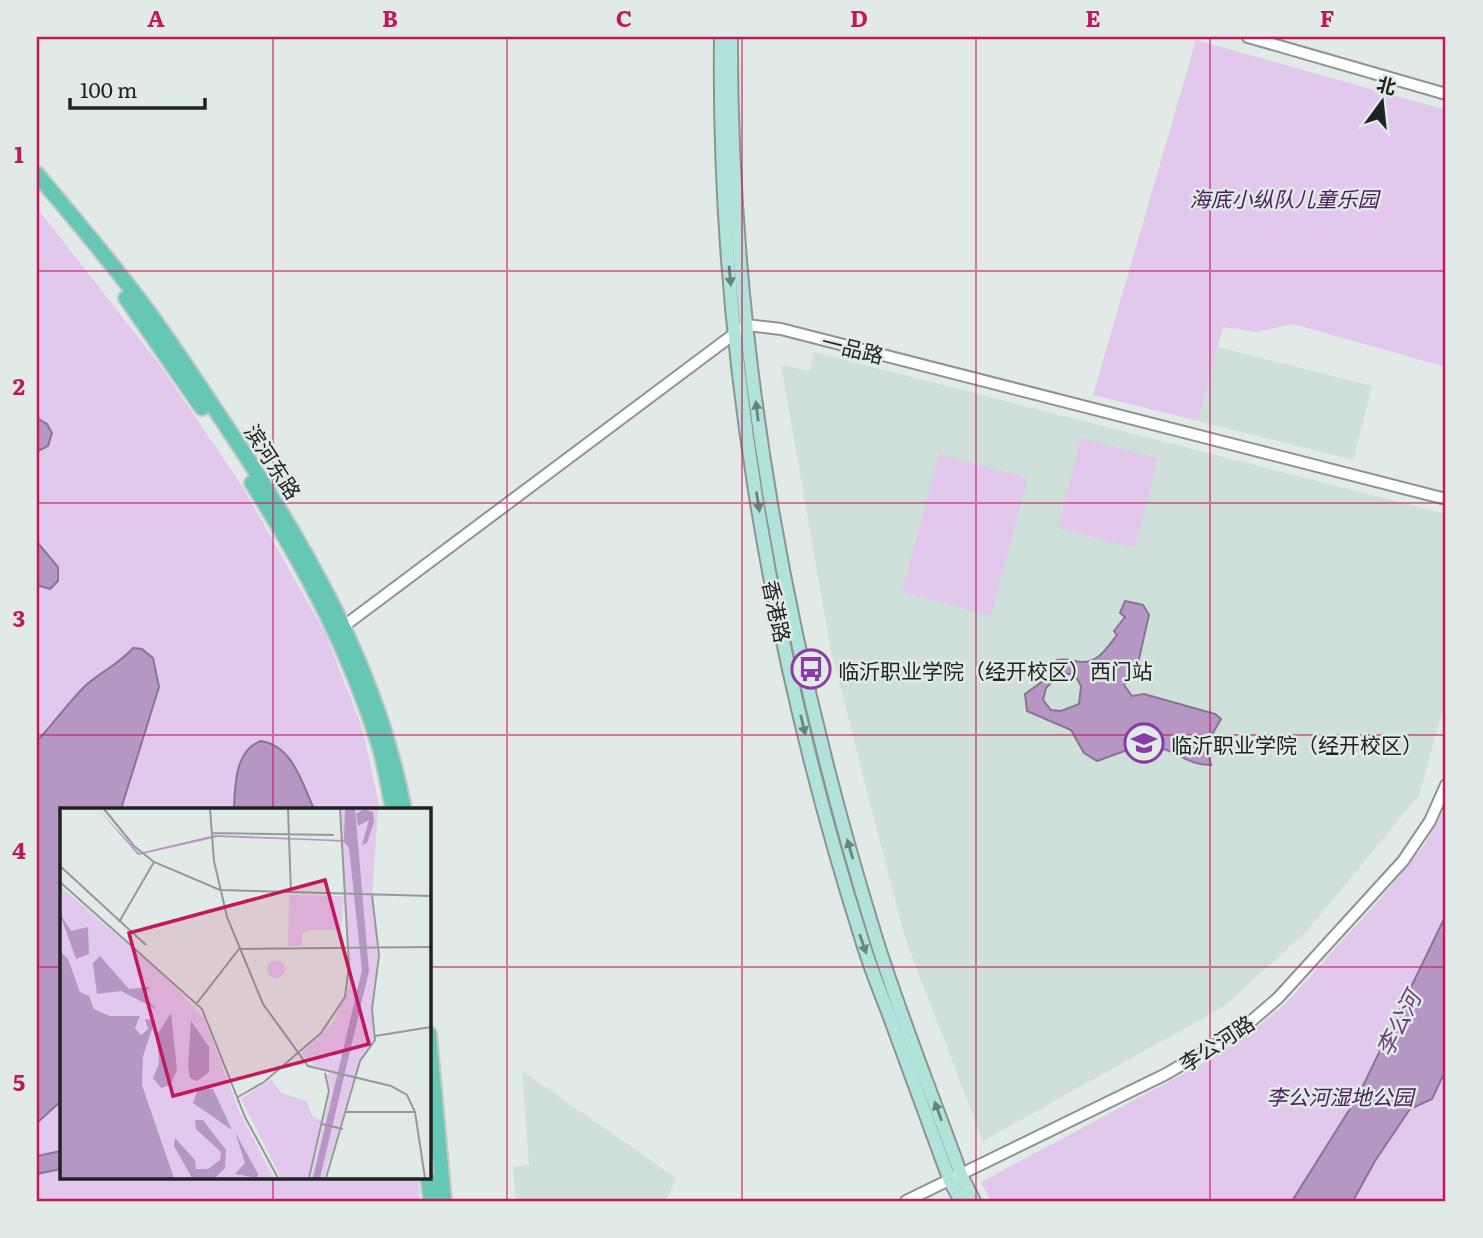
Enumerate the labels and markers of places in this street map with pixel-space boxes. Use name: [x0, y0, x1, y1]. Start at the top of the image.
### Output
bus stop icon: 临沂职业学院（经开校区）西门站: [790, 648, 832, 690]
place label: 临沂职业学院（经开校区）西门站: [838, 654, 1153, 685]
school or university icon: 临沂职业学院（经开校区）: [1123, 722, 1165, 764]
place label: 临沂职业学院（经开校区）: [1171, 728, 1423, 759]

